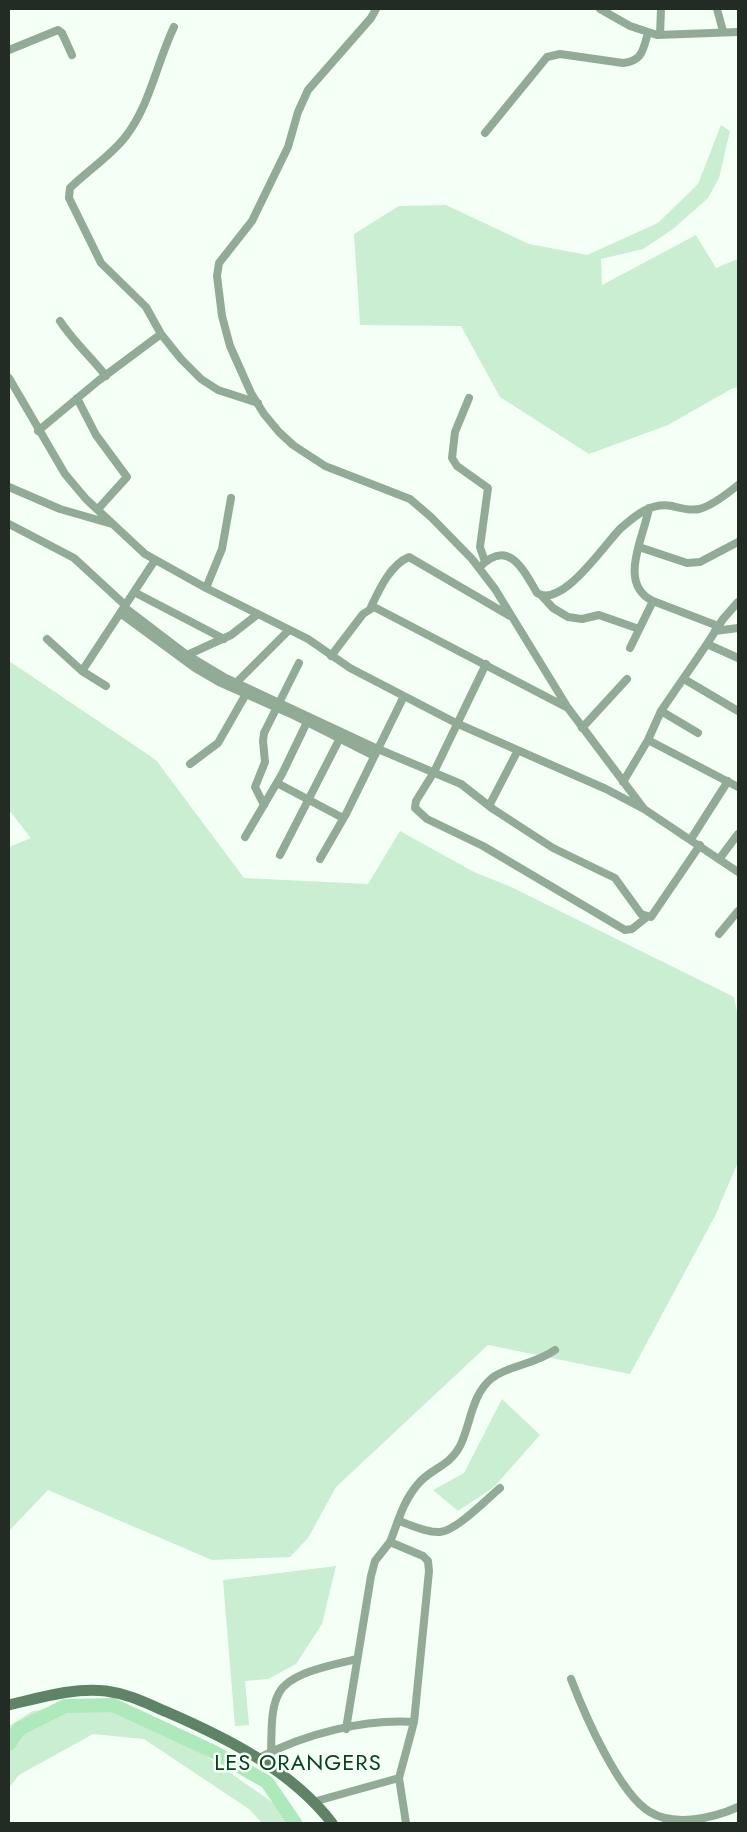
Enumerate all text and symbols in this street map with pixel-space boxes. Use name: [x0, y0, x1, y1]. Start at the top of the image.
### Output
district label: LES ORANGERS: [213, 1752, 383, 1778]

